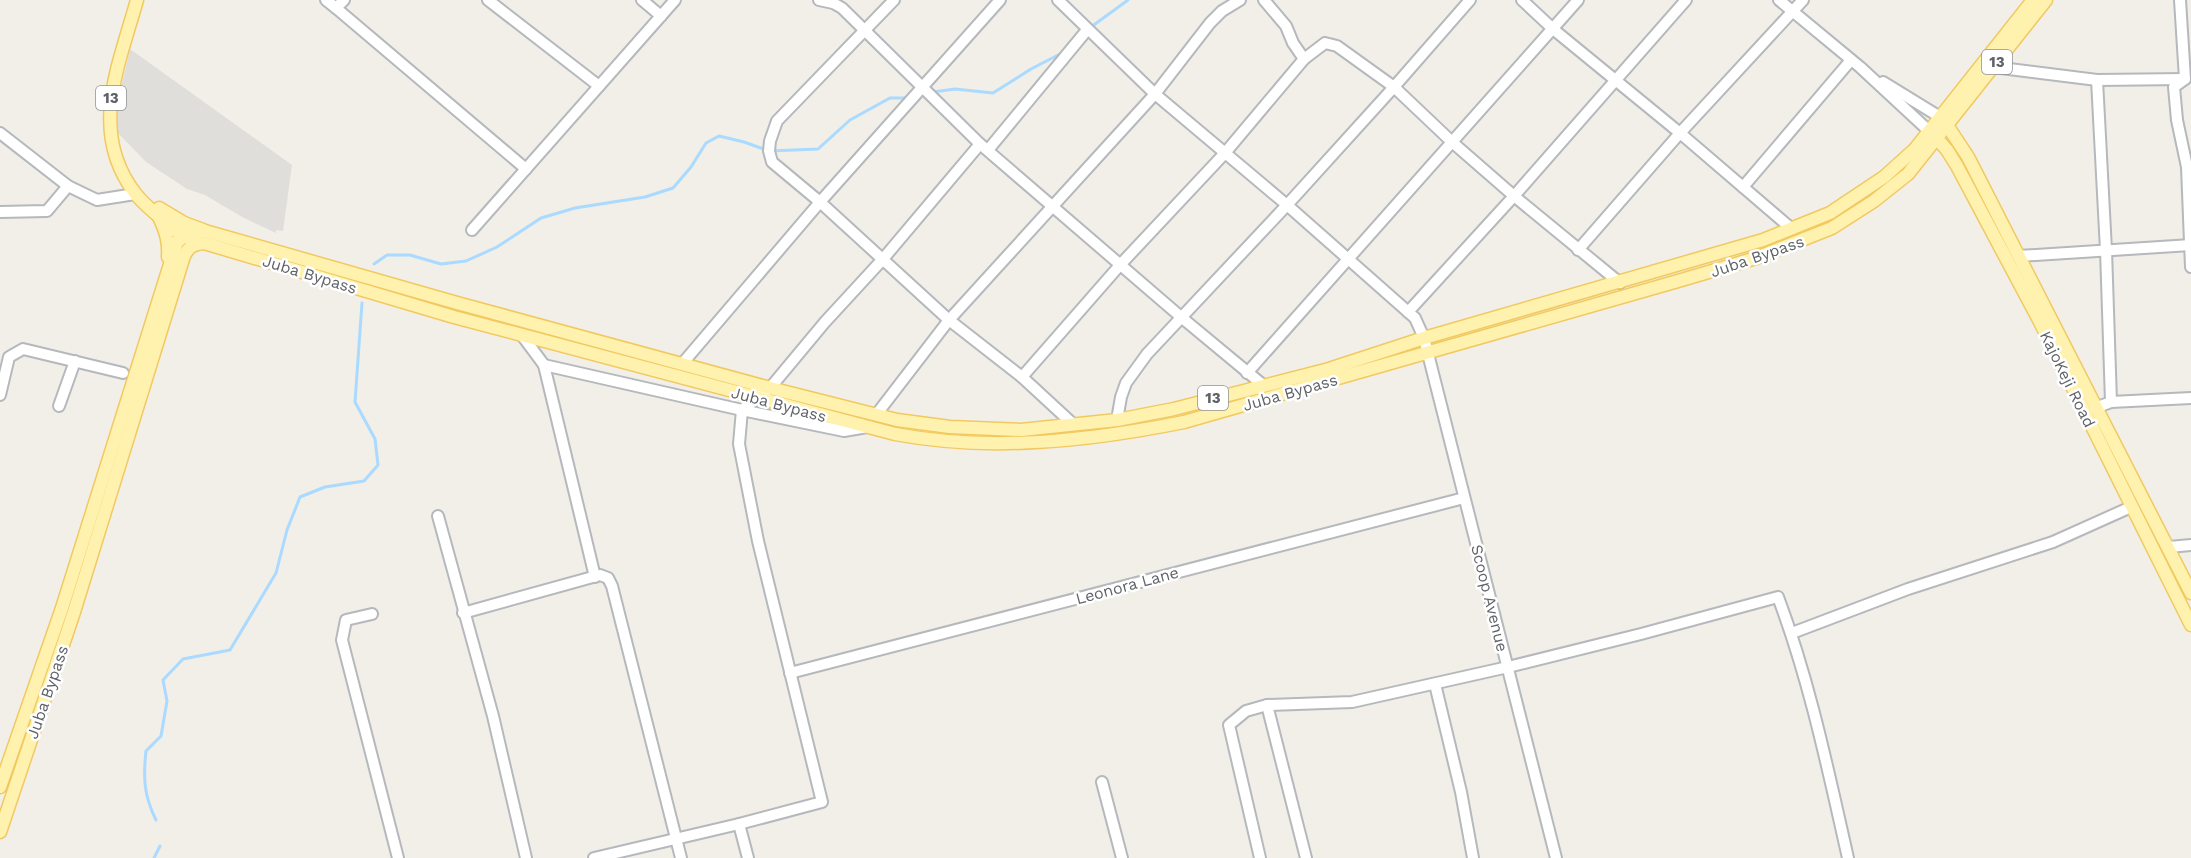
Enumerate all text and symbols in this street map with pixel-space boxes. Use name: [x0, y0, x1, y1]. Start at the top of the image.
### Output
road number: 13: [1982, 50, 2012, 74]
road number: 13: [96, 86, 126, 110]
street label: Juba Bypass: [1708, 232, 1806, 281]
street label: Juba Bypass: [260, 251, 359, 298]
street label: KajoKeji Road: [2036, 328, 2099, 431]
street label: Juba Bypass: [1241, 370, 1340, 415]
street label: Juba Bypass: [729, 383, 828, 426]
road number: 13: [1198, 386, 1228, 410]
street label: Scoop Avenue: [1467, 543, 1512, 654]
street label: Leonora Lane: [1074, 563, 1181, 608]
street label: Juba Bypass: [23, 643, 72, 741]

